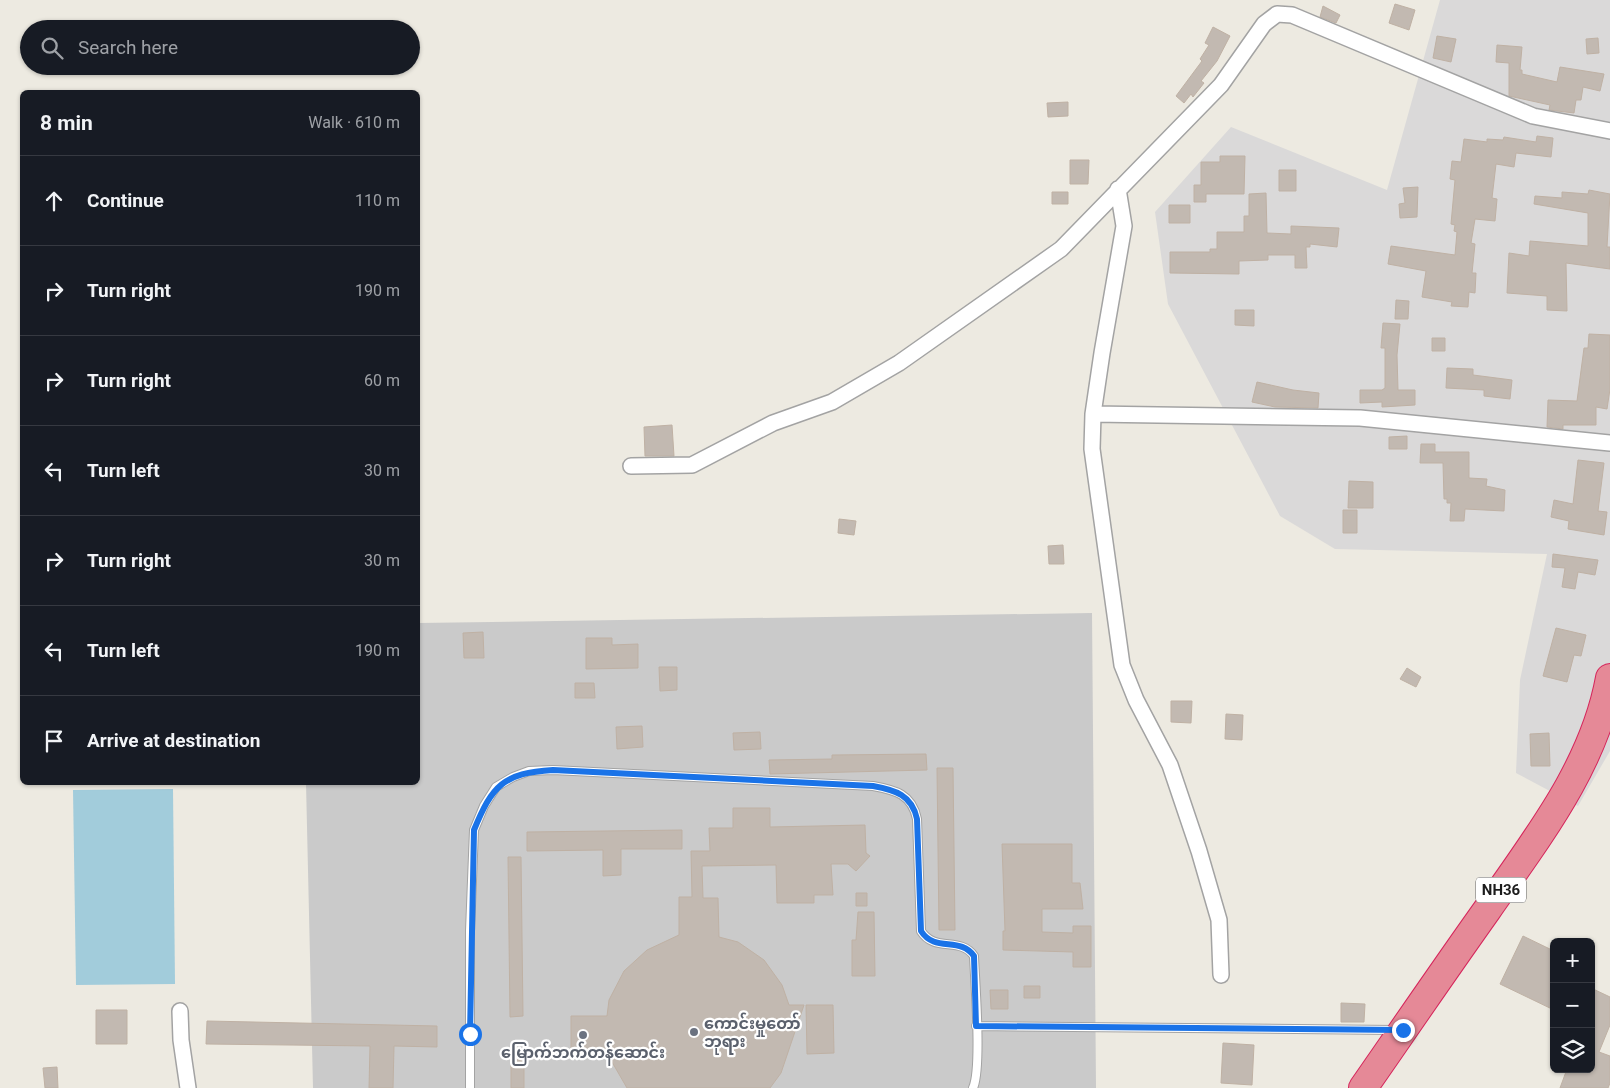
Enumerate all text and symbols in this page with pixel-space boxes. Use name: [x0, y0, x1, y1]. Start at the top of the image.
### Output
search box: [20, 20, 420, 75]
icon: search: [38, 34, 66, 62]
text: Search here: [78, 36, 178, 59]
text: 8 min: [40, 111, 93, 135]
text: Walk · 610 m: [308, 113, 400, 132]
icon: ahead: [40, 187, 68, 215]
text: Continue: [87, 189, 164, 212]
text: 110 m: [355, 191, 400, 210]
icon: right: [40, 277, 68, 305]
text: Turn right: [87, 279, 171, 302]
text: 190 m: [355, 281, 400, 300]
icon: right: [40, 367, 68, 395]
text: Turn right: [87, 369, 171, 392]
text: 60 m: [364, 371, 400, 390]
icon: left: [40, 457, 68, 485]
text: Turn left: [87, 459, 160, 482]
text: 30 m: [364, 461, 400, 480]
icon: right: [40, 547, 68, 575]
text: Turn right: [87, 549, 171, 572]
text: 30 m: [364, 551, 400, 570]
icon: left: [40, 637, 68, 665]
text: Turn left: [87, 639, 160, 662]
text: 190 m: [355, 641, 400, 660]
icon: arrive: [40, 727, 68, 755]
text: Arrive at destination: [87, 729, 260, 752]
road number: NH36: [1476, 878, 1526, 902]
map controls: [1550, 938, 1595, 1073]
button: +: [1550, 938, 1595, 983]
button: −: [1550, 983, 1595, 1028]
place label: ကောင်းမှုတော် ဘုရား: [704, 1012, 801, 1055]
route end: [1392, 1019, 1415, 1042]
route start: [459, 1023, 482, 1046]
marker: ကောင်းမှုတော် ဘုရား: [688, 1026, 700, 1038]
button: layers: [1550, 1028, 1595, 1073]
marker: မြောက်ဘက်တန်ဆောင်း: [577, 1029, 589, 1041]
place label: မြောက်ဘက်တန်ဆောင်း: [501, 1041, 665, 1066]

